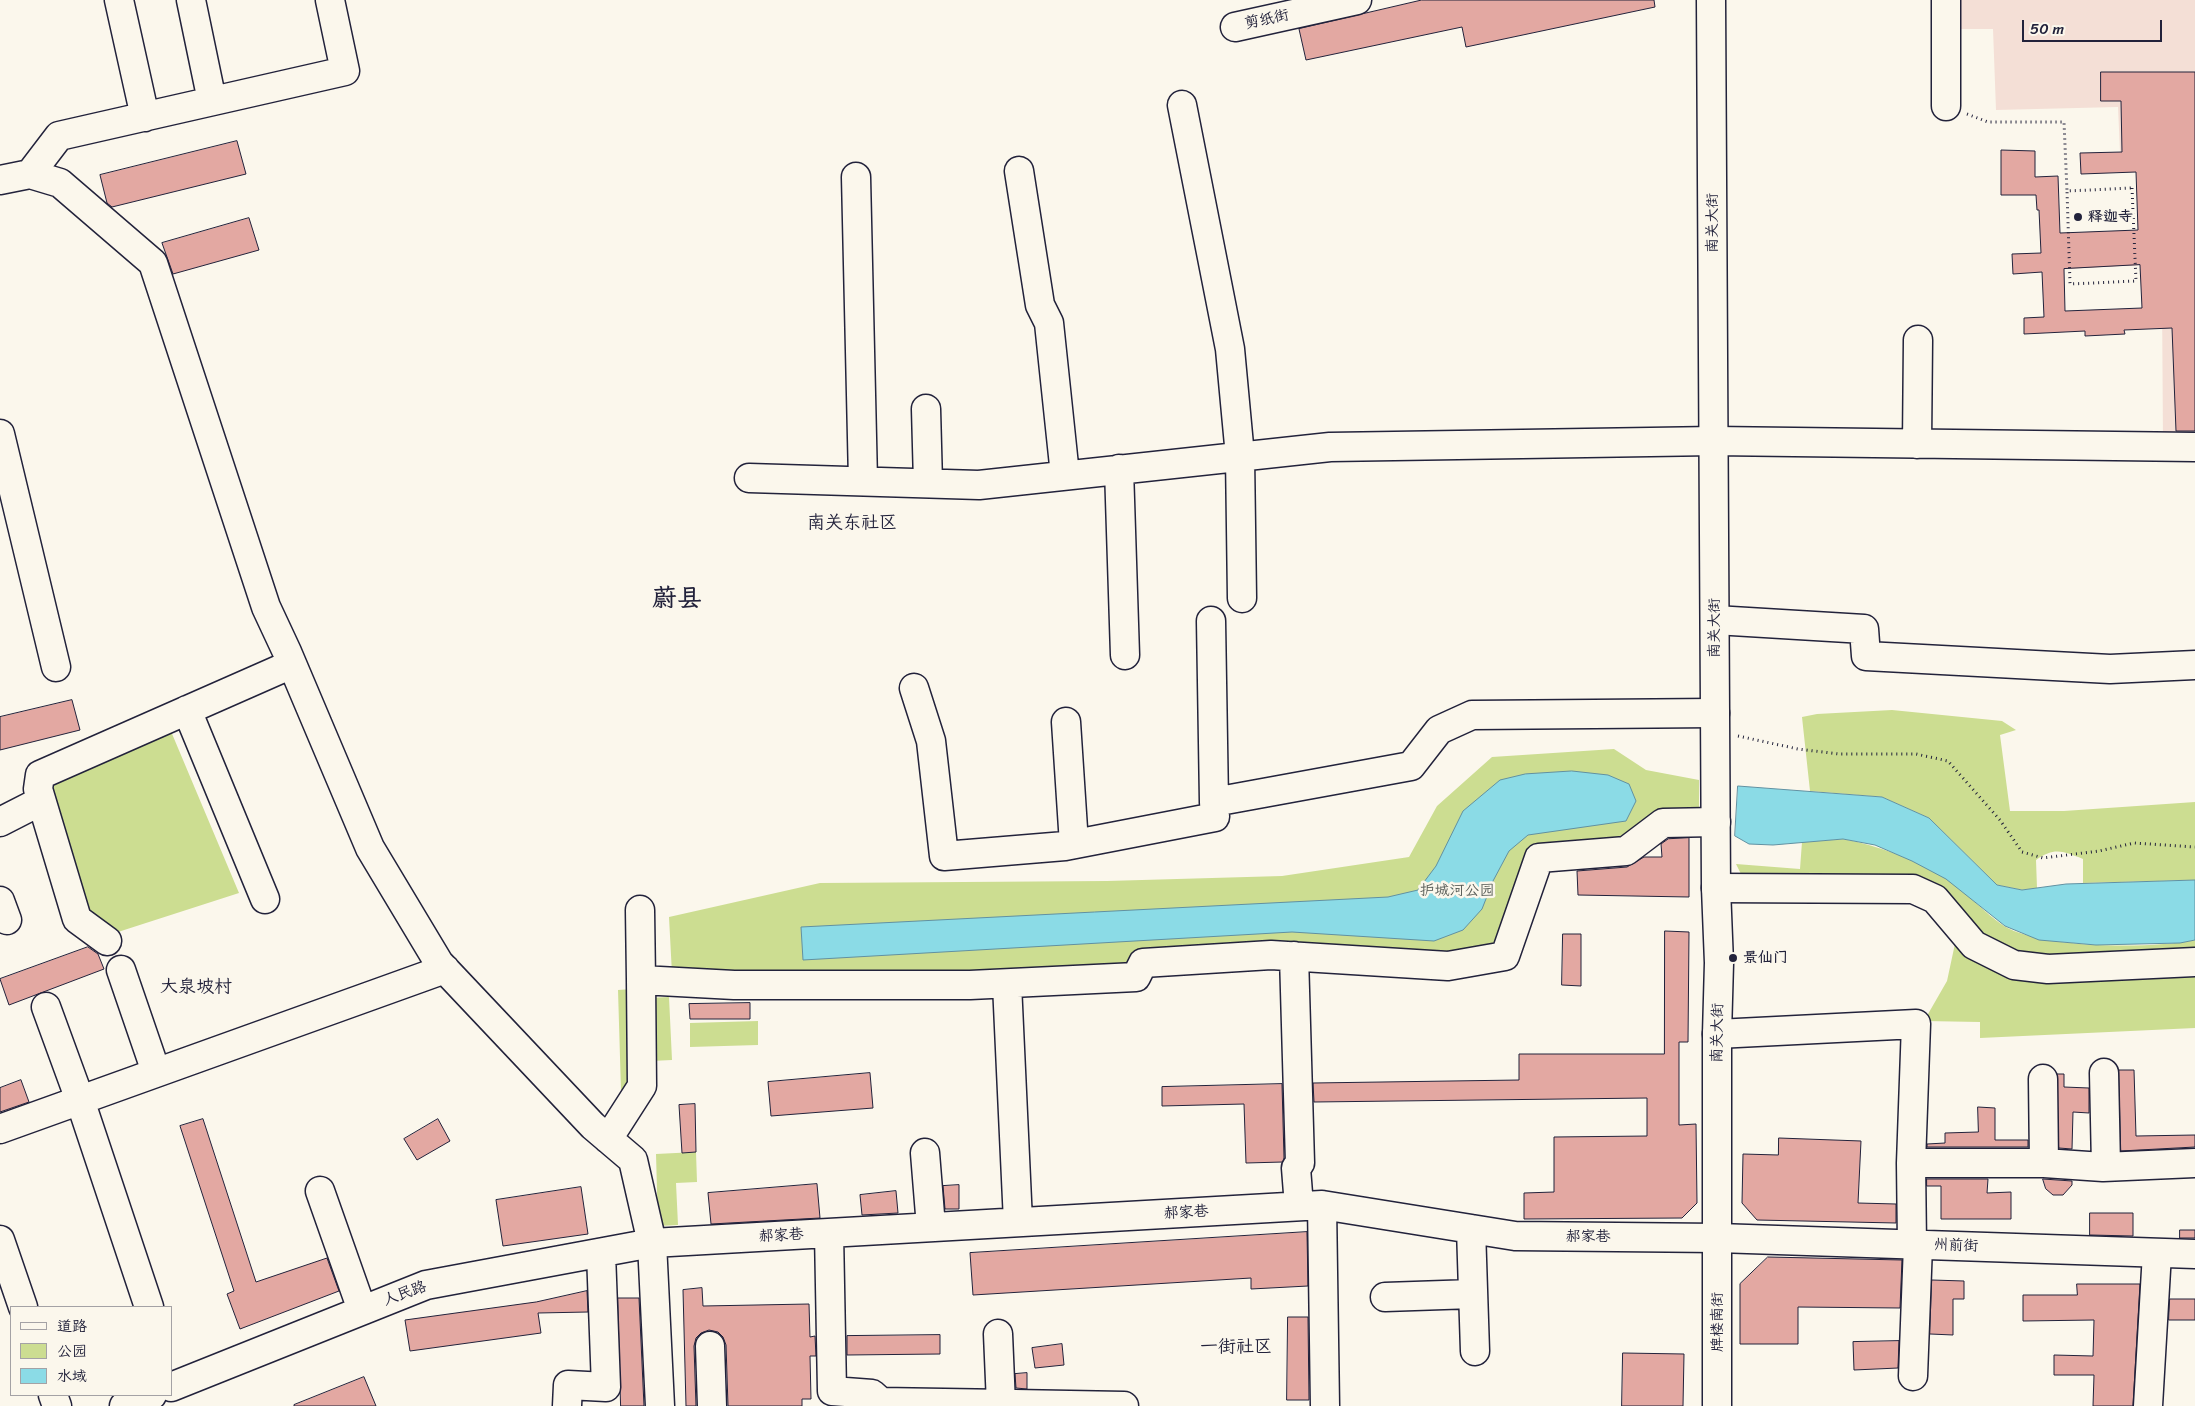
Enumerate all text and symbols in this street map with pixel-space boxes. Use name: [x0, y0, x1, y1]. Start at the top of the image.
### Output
street label: 剪纸街: [1243, 7, 1291, 33]
scale bar: [2025, 10, 2165, 42]
text: 50 m: [2030, 16, 2064, 42]
street label: 南关大街: [1704, 193, 1722, 253]
place label: 释迦寺: [2088, 208, 2133, 226]
marker: 释迦寺: [2072, 211, 2084, 223]
district label: 南关东社区: [807, 512, 897, 534]
district label: 蔚县: [652, 585, 702, 615]
street label: 南关大街: [1706, 598, 1724, 658]
park label: 护城河公园: [1420, 882, 1494, 900]
place label: 景仙门: [1743, 949, 1788, 967]
marker: 景仙门: [1727, 952, 1739, 964]
district label: 大泉坡村: [160, 976, 232, 998]
street label: 南关大街: [1708, 1003, 1728, 1063]
street label: 郝家巷: [1163, 1203, 1209, 1223]
street label: 郝家巷: [758, 1226, 804, 1246]
street label: 郝家巷: [1566, 1228, 1610, 1246]
street label: 州前街: [1933, 1236, 1979, 1256]
street label: 人民路: [381, 1278, 429, 1310]
street label: 牌楼南街: [1709, 1292, 1727, 1352]
legend: [10, 1306, 172, 1396]
text: 道路: [57, 1313, 87, 1339]
district label: 一街社区: [1200, 1336, 1272, 1358]
text: 公园: [57, 1338, 87, 1364]
text: 水域: [57, 1363, 87, 1389]

